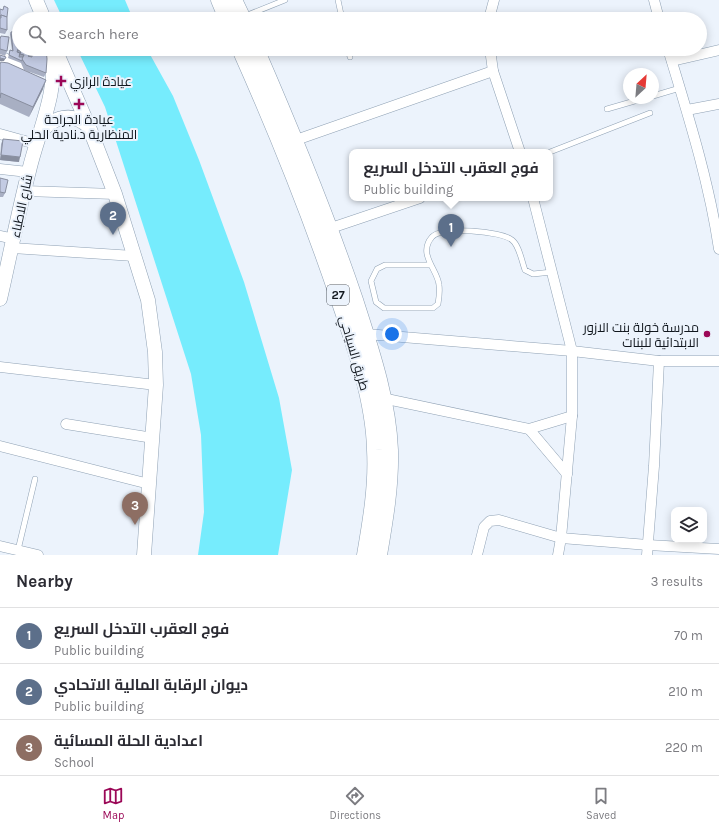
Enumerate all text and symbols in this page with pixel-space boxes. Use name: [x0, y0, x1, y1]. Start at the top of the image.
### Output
search box: [12, 12, 707, 56]
icon: search: [26, 23, 48, 45]
text: Search here: [58, 25, 139, 43]
north arrow: [623, 68, 659, 104]
place label: عيادة الرازي: [70, 74, 132, 92]
marker: عيادة الرازي: [55, 75, 67, 87]
marker: عيادة الجراحة المنظارية د.نادية الحلي: [73, 98, 85, 110]
place label: عيادة الجراحة المنظارية د.نادية الحلي: [21, 112, 137, 145]
popup: [349, 149, 553, 201]
text: فوج العقرب التدخل السريع: [363, 159, 539, 177]
street label: شارع الاطباء: [7, 173, 37, 239]
text: Public building: [363, 182, 453, 197]
pin: 2: [100, 202, 126, 235]
pin: 1: [438, 214, 464, 247]
road number: 27: [327, 285, 349, 305]
street label: طريق السياحي: [334, 314, 372, 393]
place label: مدرسة خولة بنت الازور الابتدائية للبنات: [582, 320, 699, 350]
your location: [382, 324, 402, 344]
marker: مدرسة خولة بنت الازور الابتدائية للبنات: [702, 329, 712, 339]
pin: 3: [122, 492, 148, 525]
map controls: [671, 507, 707, 543]
button: layers: [671, 507, 707, 543]
text: Nearby: [16, 571, 73, 591]
text: 3 results: [651, 574, 703, 589]
text: فوج العقرب التدخل السريع: [54, 620, 229, 638]
text: 1: [27, 628, 31, 643]
text: 70 m: [674, 628, 703, 643]
text: Public building: [54, 643, 144, 658]
text: ديوان الرقابة المالية الاتحادي: [54, 676, 248, 694]
text: 2: [25, 684, 33, 699]
text: 210 m: [668, 684, 703, 699]
text: Public building: [54, 699, 144, 714]
text: اعدادية الحلة المسائية: [54, 732, 203, 750]
text: 3: [25, 740, 33, 755]
text: 220 m: [665, 740, 703, 755]
text: School: [54, 755, 94, 770]
tab: Map: [102, 785, 124, 822]
tab: Directions: [329, 785, 381, 822]
tab: Saved: [586, 785, 617, 822]

